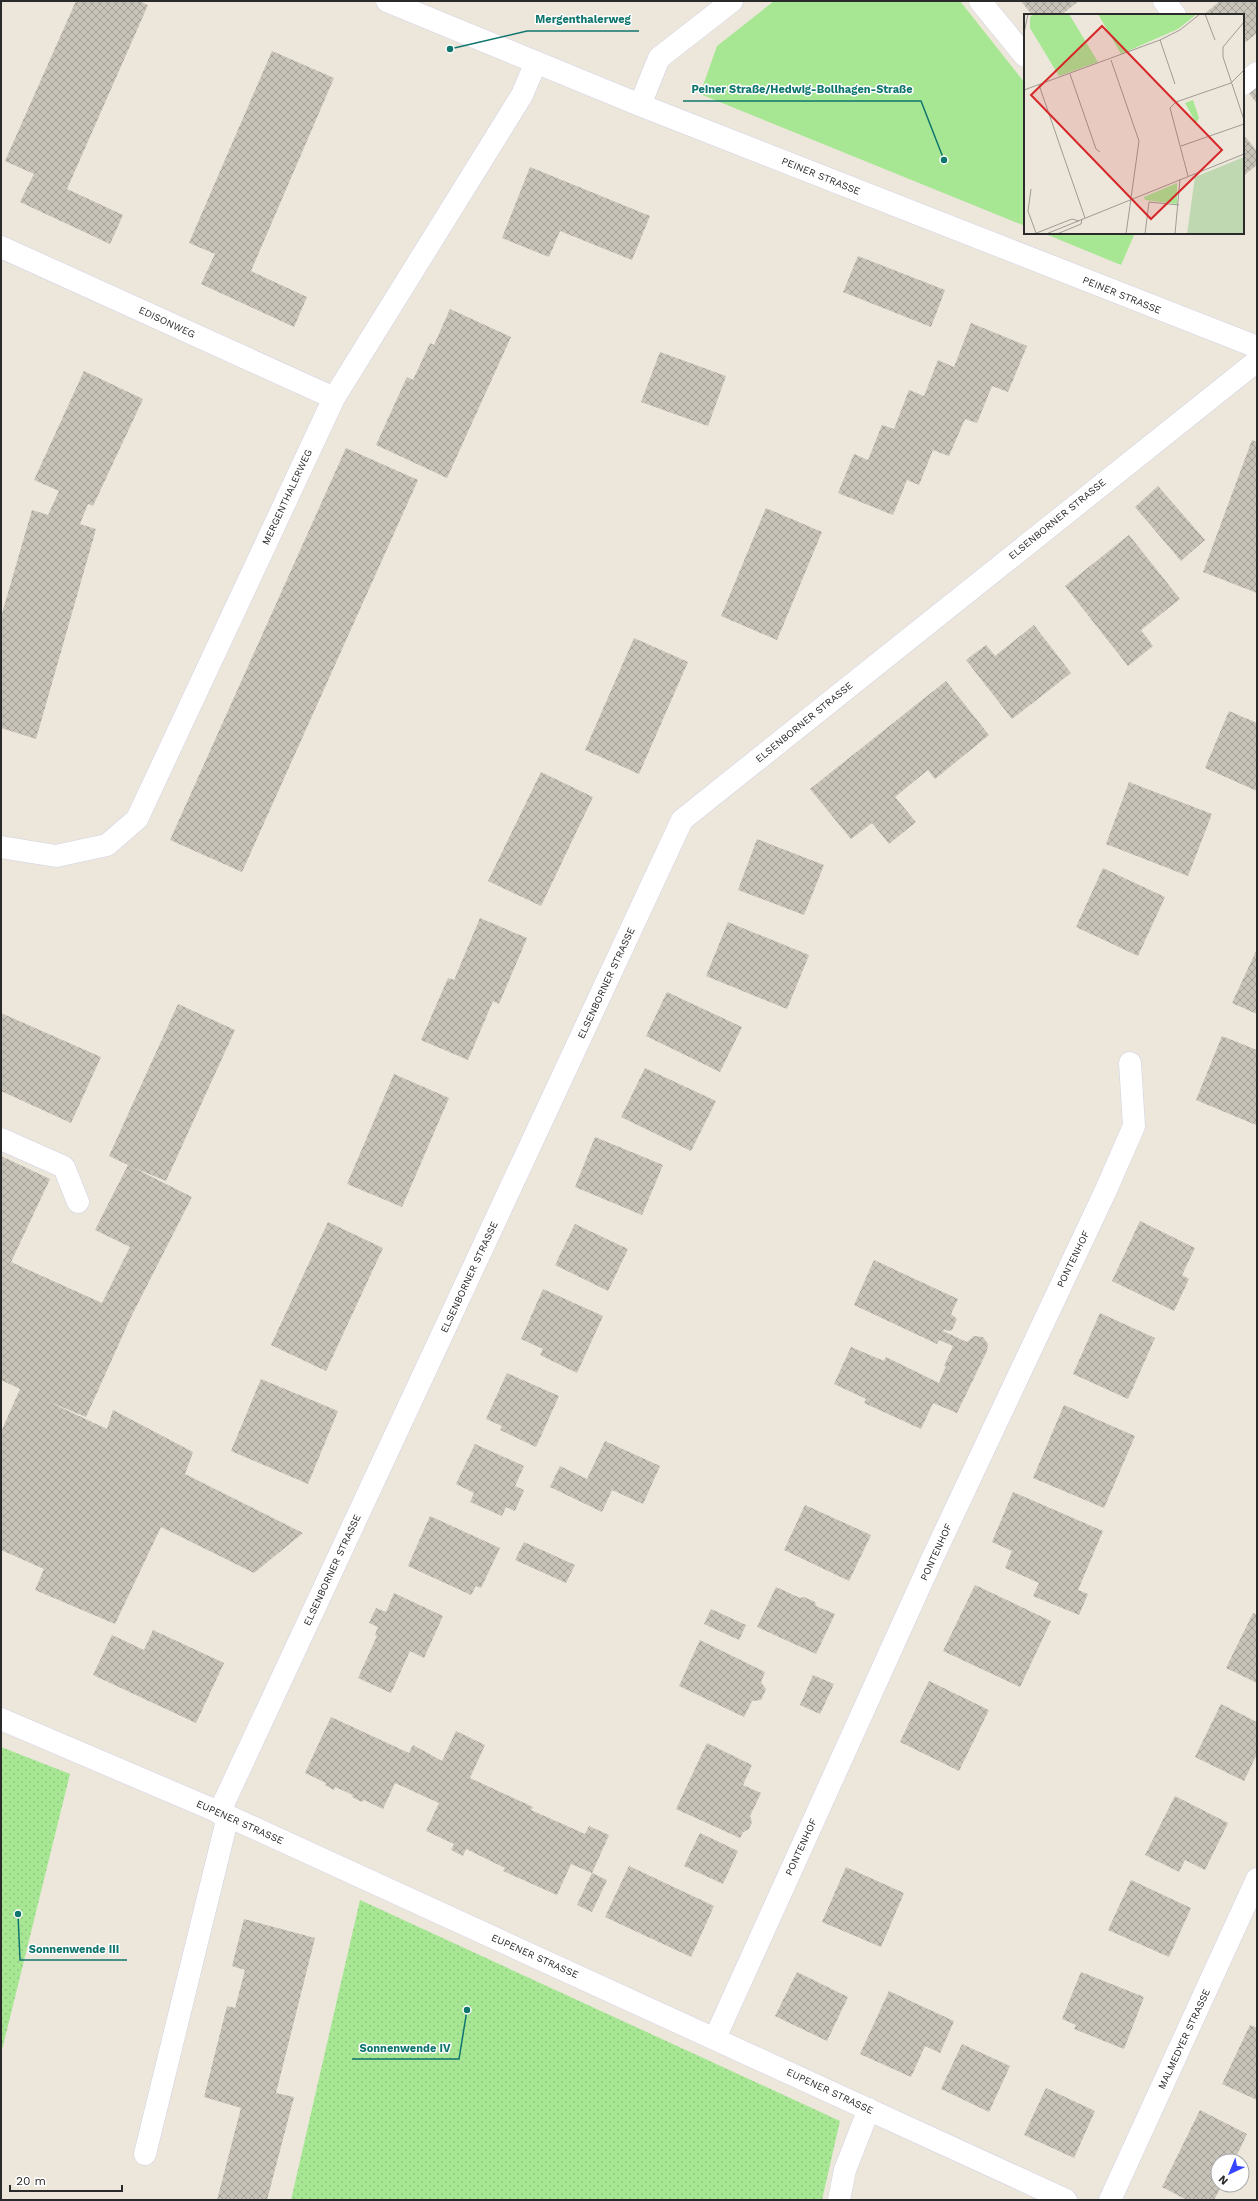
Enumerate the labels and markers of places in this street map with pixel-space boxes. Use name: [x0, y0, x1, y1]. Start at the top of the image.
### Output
callout: Mergenthalerweg: [527, 8, 639, 31]
callout: Peiner Straße/Hedwig-Bollhagen-Straße: [683, 78, 921, 101]
callout: Sonnenwende III: [20, 1937, 127, 1960]
callout: Sonnenwende IV: [352, 2036, 459, 2059]

